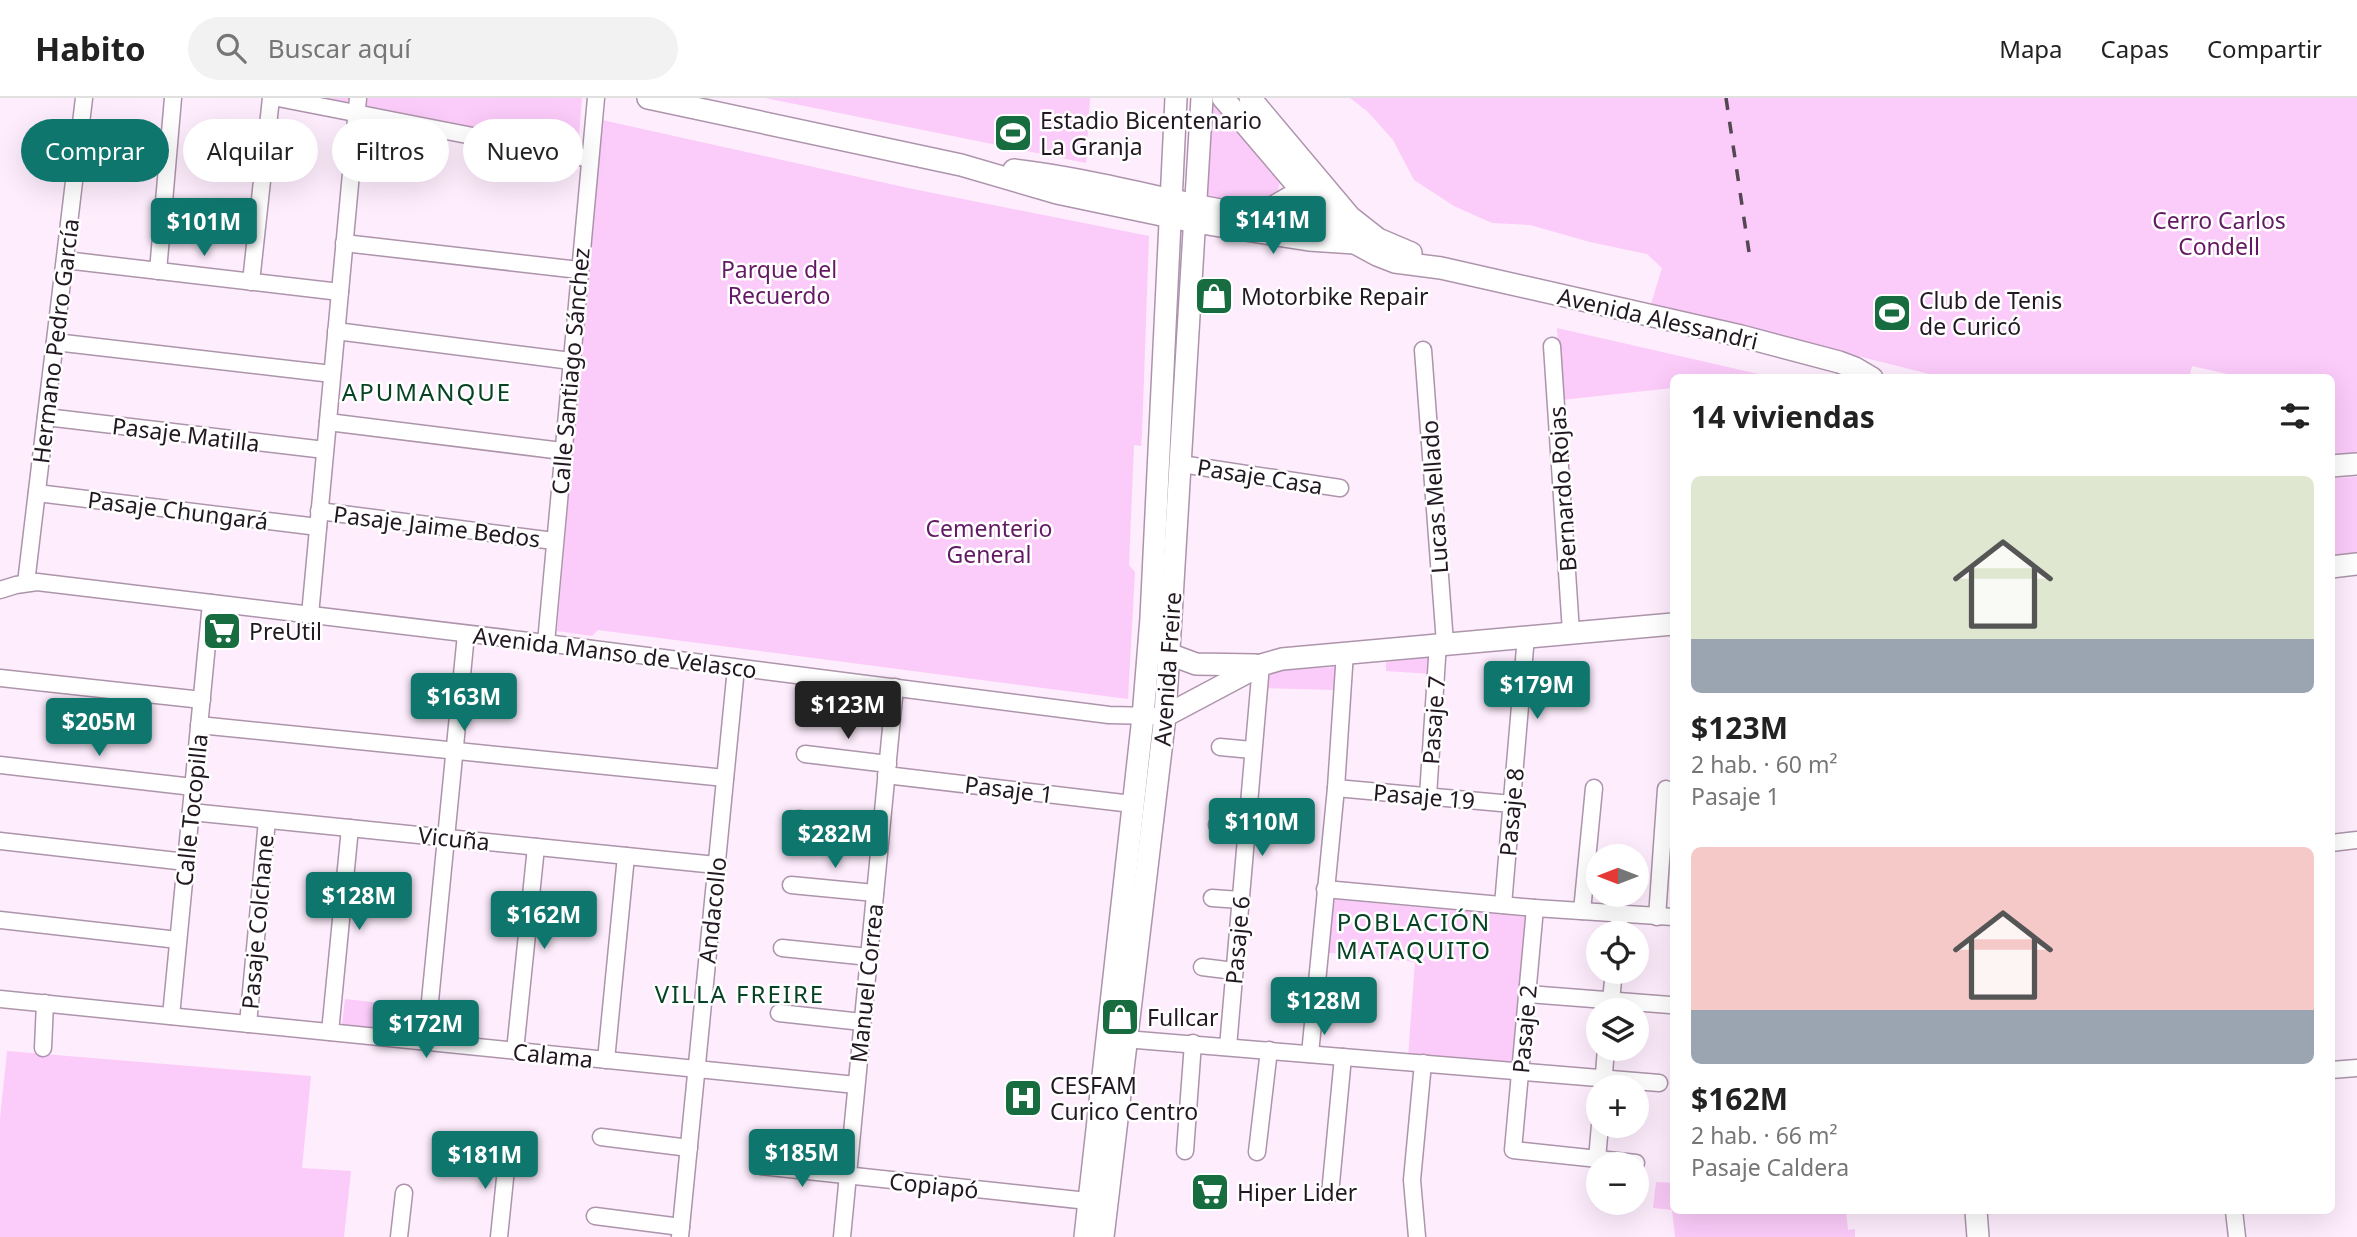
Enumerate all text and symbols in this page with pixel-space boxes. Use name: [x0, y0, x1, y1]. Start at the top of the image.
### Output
search box: [188, 17, 678, 80]
text: Habito: [35, 26, 146, 71]
icon: search: [212, 29, 250, 67]
text: Buscar aquí: [268, 30, 411, 66]
text: Mapa: [1999, 32, 2063, 65]
text: Capas: [2101, 32, 2169, 65]
text: Compartir: [2207, 32, 2322, 65]
place label: Estadio Bicentenario La Granja: [1040, 104, 1262, 162]
sports icon: Estadio Bicentenario La Granja: [992, 112, 1034, 154]
chip: Comprar: [21, 119, 169, 182]
chip: Alquilar: [183, 119, 318, 182]
chip: Filtros: [332, 119, 449, 182]
chip: Nuevo: [463, 119, 583, 182]
pin: $141M: [1224, 197, 1322, 256]
pin: $101M: [155, 198, 253, 258]
text: $141M: [1236, 203, 1310, 235]
park label: Cerro Carlos Condell: [2152, 204, 2286, 262]
text: $101M: [167, 205, 241, 237]
street label: Hermano Pedro García: [24, 217, 86, 465]
street label: Calle Santiago Sánchez: [543, 246, 597, 496]
park label: Parque del Recuerdo: [721, 253, 837, 311]
shop icon: Motorbike Repair: [1193, 275, 1235, 317]
street label: Avenida Alessandri: [1555, 279, 1761, 357]
place label: Motorbike Repair: [1241, 280, 1429, 312]
place label: Club de Tenis de Curicó: [1919, 284, 2062, 342]
sports icon: Club de Tenis de Curicó: [1871, 292, 1913, 334]
district label: APUMANQUE: [342, 375, 512, 408]
text: 14 viviendas: [1691, 396, 1875, 437]
icon: filters: [2276, 397, 2314, 435]
street label: Bernardo Rojas: [1540, 405, 1584, 573]
street label: Pasaje Matilla: [110, 409, 262, 459]
street label: Lucas Mellado: [1413, 419, 1455, 575]
street label: Pasaje Casa: [1195, 450, 1325, 502]
street label: Pasaje Chungará: [86, 483, 270, 537]
street label: Pasaje Jaime Bedos: [332, 497, 542, 555]
park label: Cementerio General: [926, 512, 1052, 570]
icon: home: [1940, 521, 2066, 647]
street label: Avenida Freire: [1146, 591, 1188, 747]
supermarket icon: PreUtil: [201, 610, 243, 652]
place label: PreUtil: [249, 615, 322, 647]
street label: Avenida Manso de Velasco: [471, 619, 759, 685]
pin: $179M: [1488, 662, 1586, 721]
text: $179M: [1500, 668, 1574, 700]
pin: $163M: [415, 674, 513, 733]
street label: Pasaje 7: [1414, 675, 1452, 765]
text: $163M: [427, 680, 501, 712]
pin: $123M: [799, 682, 897, 741]
text: $123M: [811, 688, 885, 720]
pin: $205M: [50, 698, 148, 758]
text: $205M: [62, 705, 136, 737]
text: $123M: [1691, 707, 1788, 748]
street label: Calle Tocopilla: [167, 732, 215, 888]
text: 2 hab. · 60 m²: [1691, 748, 1838, 780]
street label: Pasaje 8: [1491, 766, 1531, 858]
street label: Pasaje 1: [963, 768, 1055, 810]
street label: Pasaje 19: [1372, 776, 1476, 816]
text: Pasaje 1: [1691, 780, 1780, 812]
pin: $110M: [1213, 798, 1311, 858]
text: $110M: [1225, 805, 1299, 837]
pin: $282M: [786, 810, 884, 870]
text: $282M: [798, 817, 872, 849]
street label: Vicuña: [416, 818, 492, 858]
street label: Pasaje Colchane: [233, 833, 281, 1011]
north arrow: [1586, 844, 1648, 906]
map controls: [1586, 844, 1649, 1215]
street label: Andacollo: [691, 855, 733, 965]
pin: $128M: [310, 872, 408, 932]
text: $128M: [322, 879, 396, 911]
pin: $162M: [495, 892, 593, 951]
icon: home: [1940, 892, 2066, 1018]
street label: Pasaje 6: [1217, 894, 1257, 986]
text: $162M: [507, 898, 581, 930]
street label: Manuel Correa: [842, 902, 890, 1064]
district label: POBLACIÓN MATAQUITO: [1336, 905, 1492, 966]
button: locate: [1586, 921, 1649, 984]
district label: VILLA FREIRE: [655, 977, 825, 1010]
pin: $128M: [1275, 978, 1373, 1037]
street label: Pasaje 2: [1504, 983, 1544, 1075]
text: $128M: [1287, 984, 1361, 1016]
shop icon: Fullcar: [1099, 996, 1141, 1038]
button: layers: [1586, 998, 1649, 1061]
pin: $172M: [377, 1000, 475, 1060]
place label: Fullcar: [1147, 1001, 1219, 1033]
text: $172M: [389, 1007, 463, 1039]
street label: Calama: [511, 1035, 595, 1075]
place label: CESFAM Curico Centro: [1050, 1069, 1198, 1127]
button: +: [1586, 1075, 1649, 1138]
hospital icon: CESFAM Curico Centro: [1002, 1077, 1044, 1119]
text: $162M: [1691, 1078, 1788, 1119]
text: 2 hab. · 66 m²: [1691, 1119, 1838, 1151]
pin: $185M: [753, 1130, 851, 1189]
pin: $181M: [436, 1132, 534, 1191]
text: $185M: [765, 1136, 839, 1168]
text: $181M: [448, 1138, 522, 1170]
text: Pasaje Caldera: [1691, 1151, 1849, 1183]
button: −: [1586, 1152, 1649, 1215]
street label: Copiapó: [888, 1164, 980, 1206]
supermarket icon: Hiper Lider: [1189, 1171, 1231, 1213]
place label: Hiper Lider: [1237, 1176, 1358, 1208]

